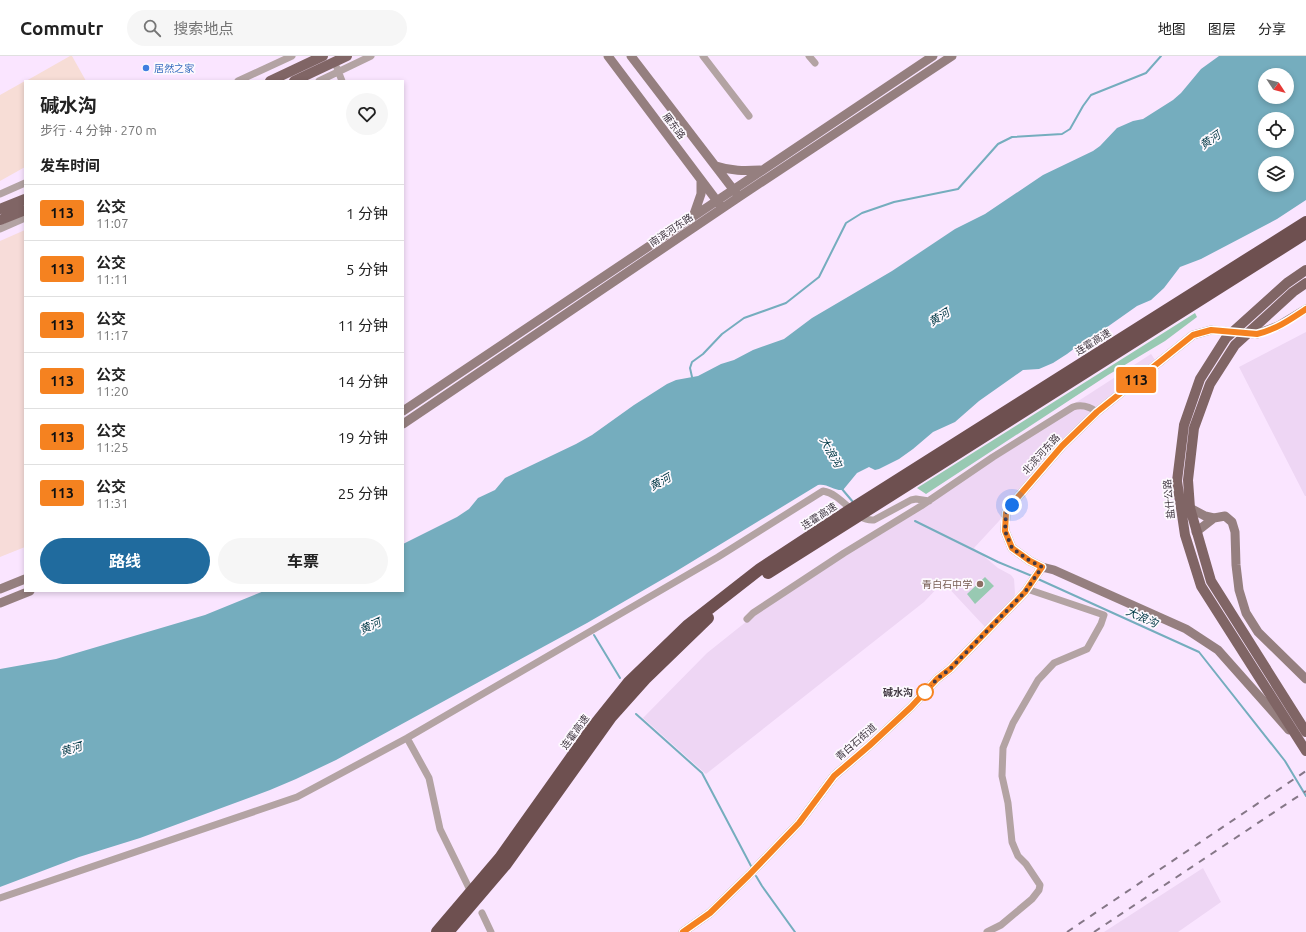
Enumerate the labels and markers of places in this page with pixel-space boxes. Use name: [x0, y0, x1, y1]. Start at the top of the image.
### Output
marker: 居然之家: [141, 63, 151, 73]
place label: 居然之家: [154, 63, 195, 74]
place label: 青白石中学: [922, 579, 972, 590]
marker: 青白石中学: [975, 579, 985, 589]
marker: 碱水沟: [916, 683, 934, 701]
place label: 碱水沟: [883, 687, 913, 698]

